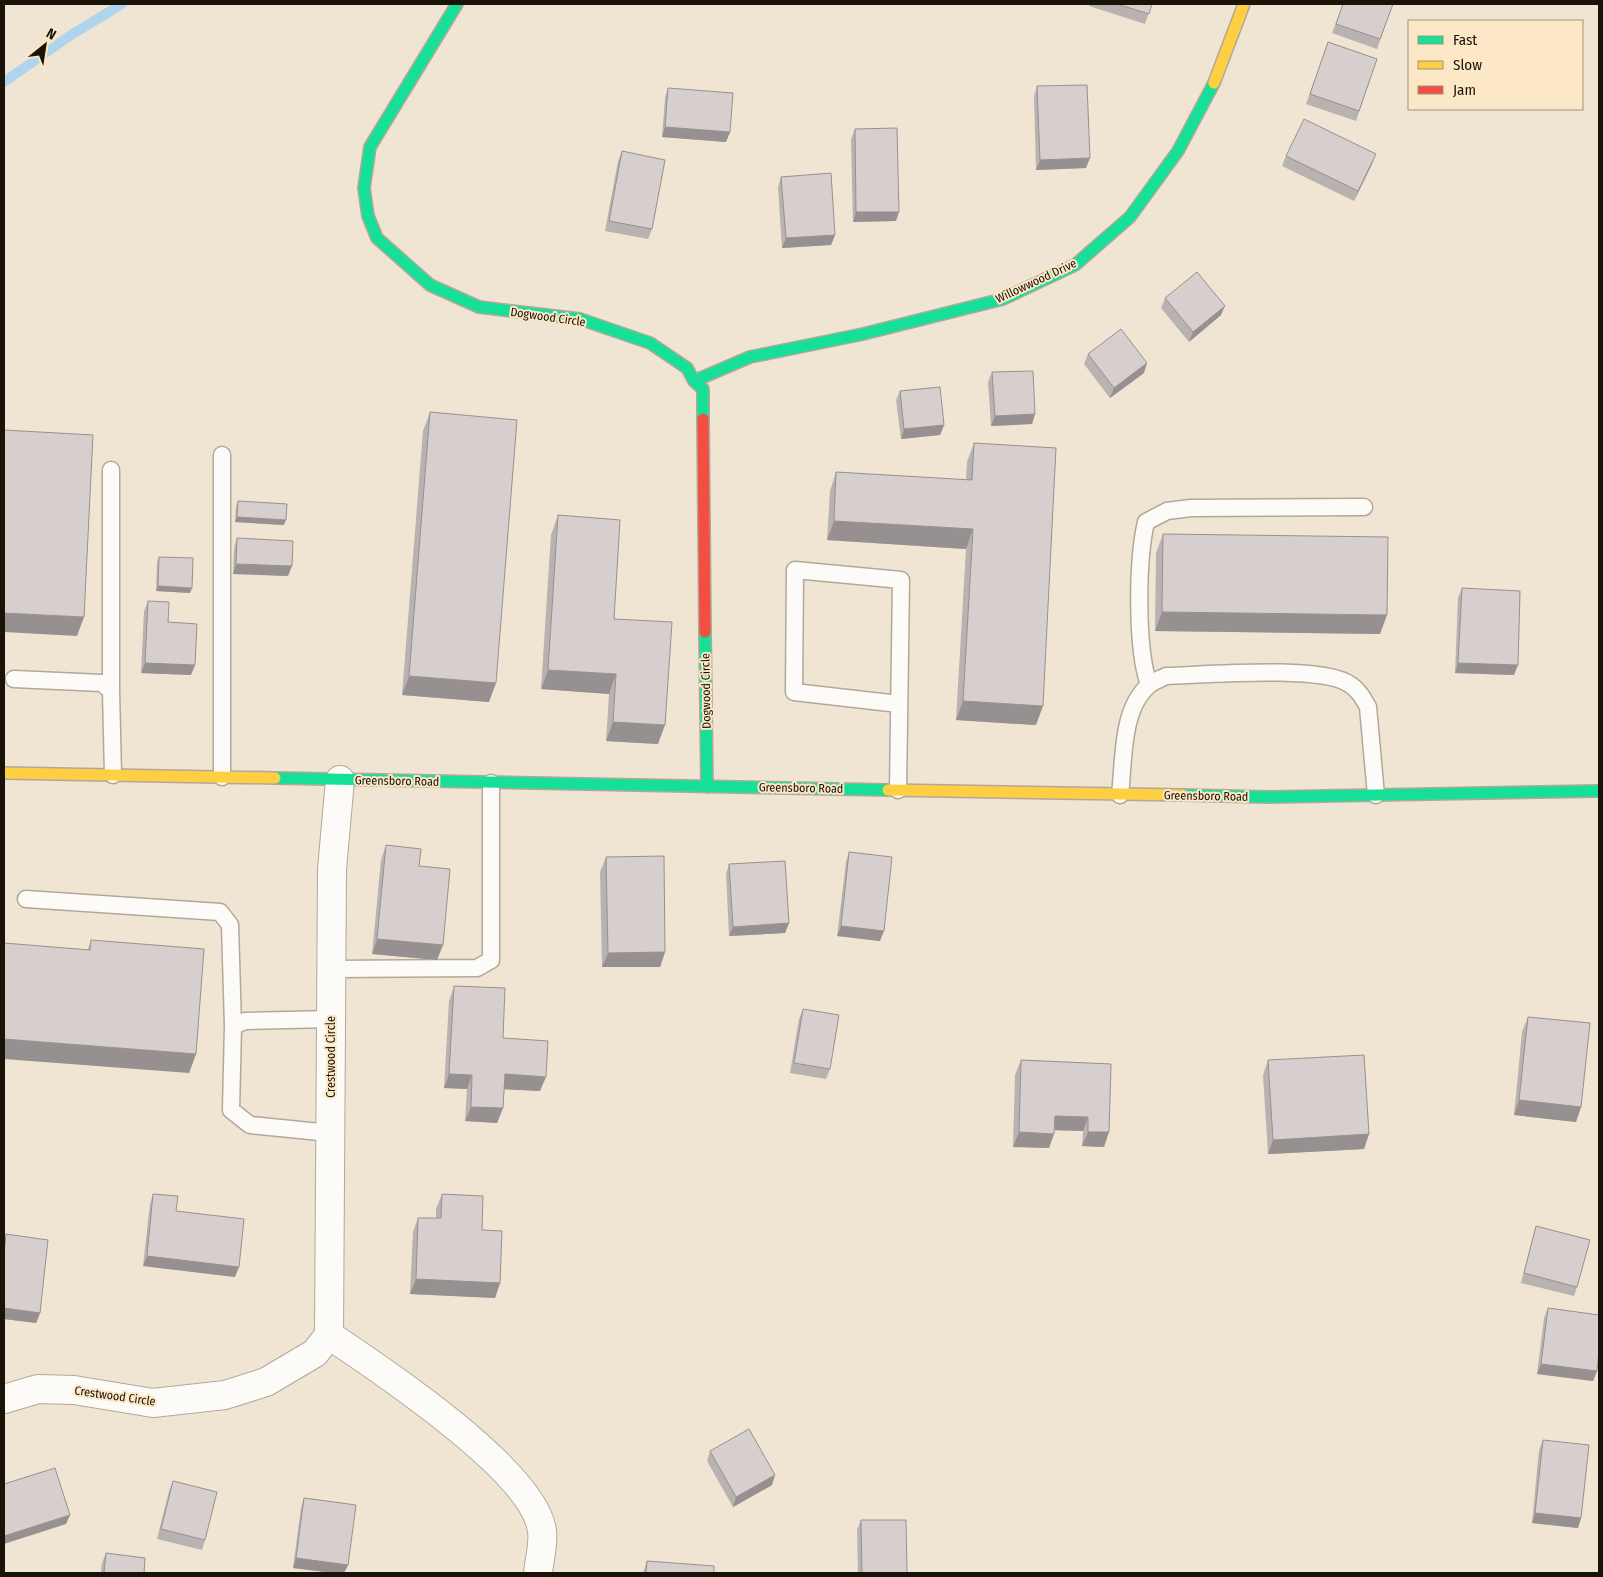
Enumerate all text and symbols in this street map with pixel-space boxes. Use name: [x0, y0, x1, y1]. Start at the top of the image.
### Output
north arrow: [20, 20, 70, 70]
legend: [1408, 20, 1583, 110]
text: N: [43, 25, 59, 44]
text: Fast: [1453, 31, 1477, 49]
text: Slow: [1453, 56, 1482, 74]
text: Jam: [1453, 81, 1476, 99]
street label: Willowwood Drive: [993, 256, 1079, 306]
street label: Dogwood Circle: [509, 305, 587, 329]
street label: Dogwood Circle: [698, 653, 714, 729]
street label: Greensboro Road: [355, 773, 439, 789]
street label: Greensboro Road: [759, 780, 843, 796]
street label: Greensboro Road: [1164, 788, 1248, 804]
street label: Crestwood Circle: [324, 1016, 338, 1098]
street label: Crestwood Circle: [74, 1383, 156, 1409]

